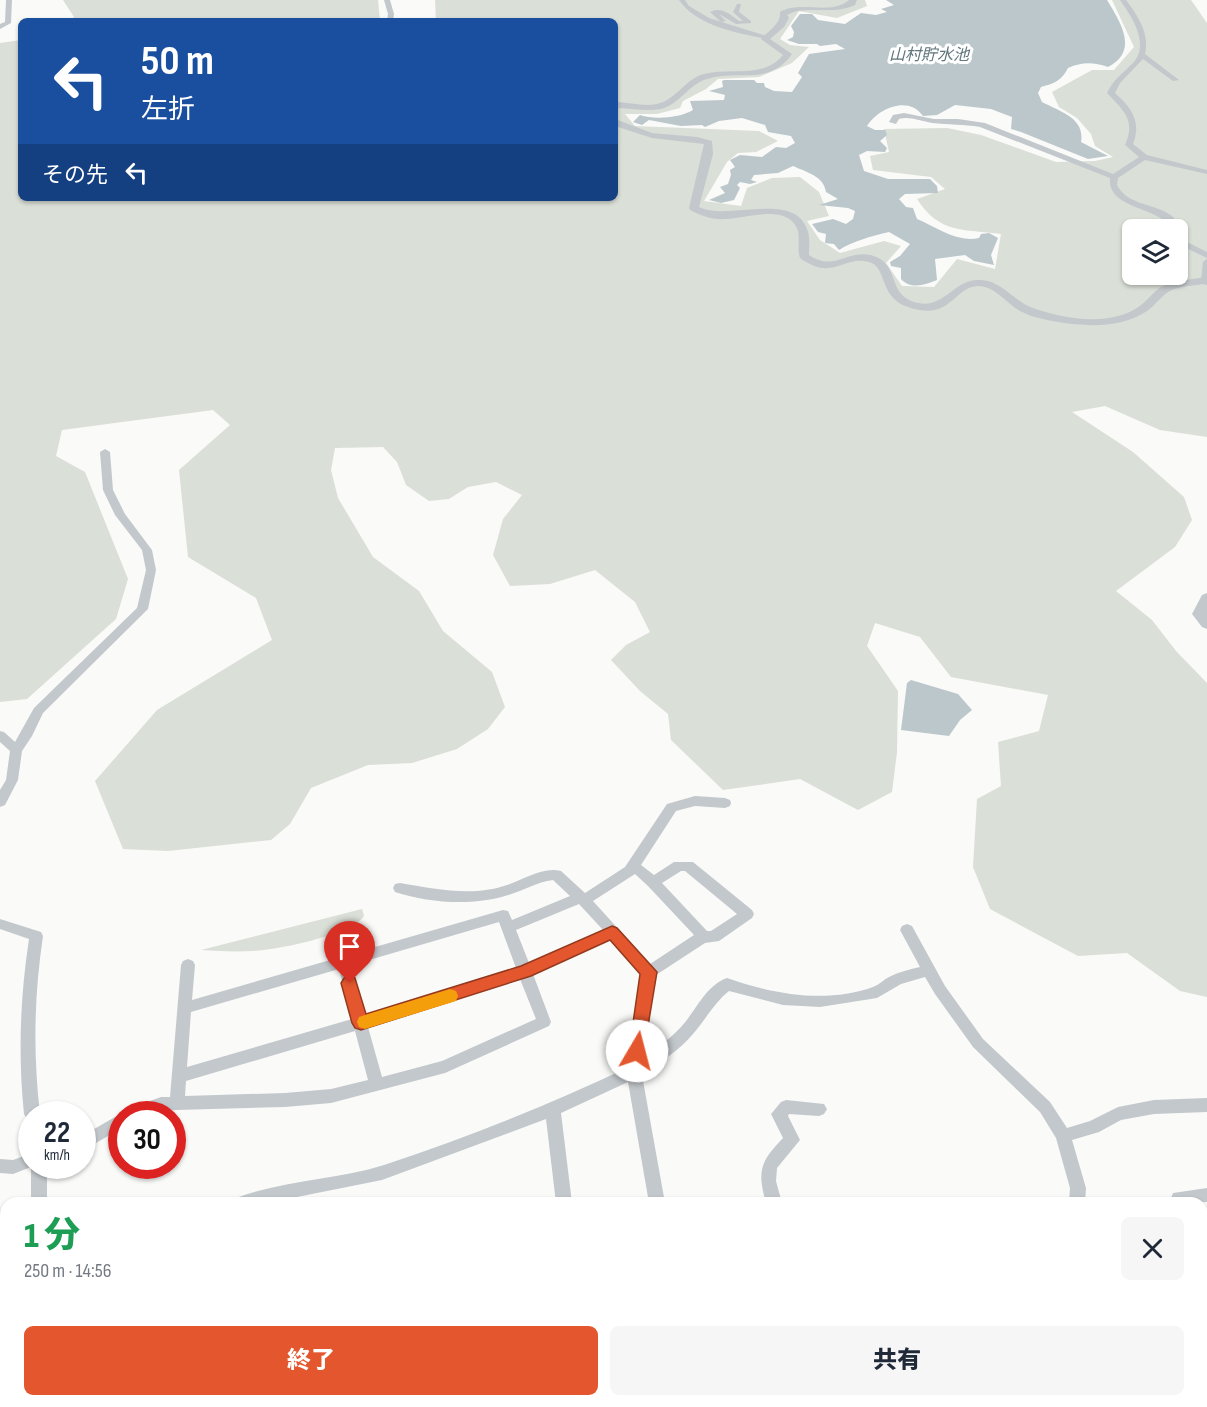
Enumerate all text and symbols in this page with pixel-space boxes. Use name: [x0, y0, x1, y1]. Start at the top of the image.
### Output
text: 50 m: [141, 36, 214, 87]
icon: left: [42, 42, 120, 120]
water label: 山村貯水池: [889, 46, 971, 65]
text: 左折: [141, 94, 195, 126]
icon: left: [120, 156, 153, 189]
text: その先: [42, 162, 108, 189]
map controls: [1122, 219, 1188, 285]
button: layers: [1122, 219, 1188, 285]
pin: [324, 921, 375, 983]
icon: arrive: [333, 930, 366, 963]
position arrow: [605, 1019, 669, 1083]
speed limit sign: 30: [108, 1101, 186, 1179]
text: 22: [44, 1115, 70, 1151]
text: km/h: [44, 1146, 70, 1165]
text: 1 分: [24, 1215, 80, 1258]
button: close: [1121, 1217, 1184, 1280]
text: 250 m · 14:56: [24, 1259, 111, 1283]
button: 終了: [24, 1326, 598, 1395]
button: 共有: [610, 1326, 1184, 1395]

